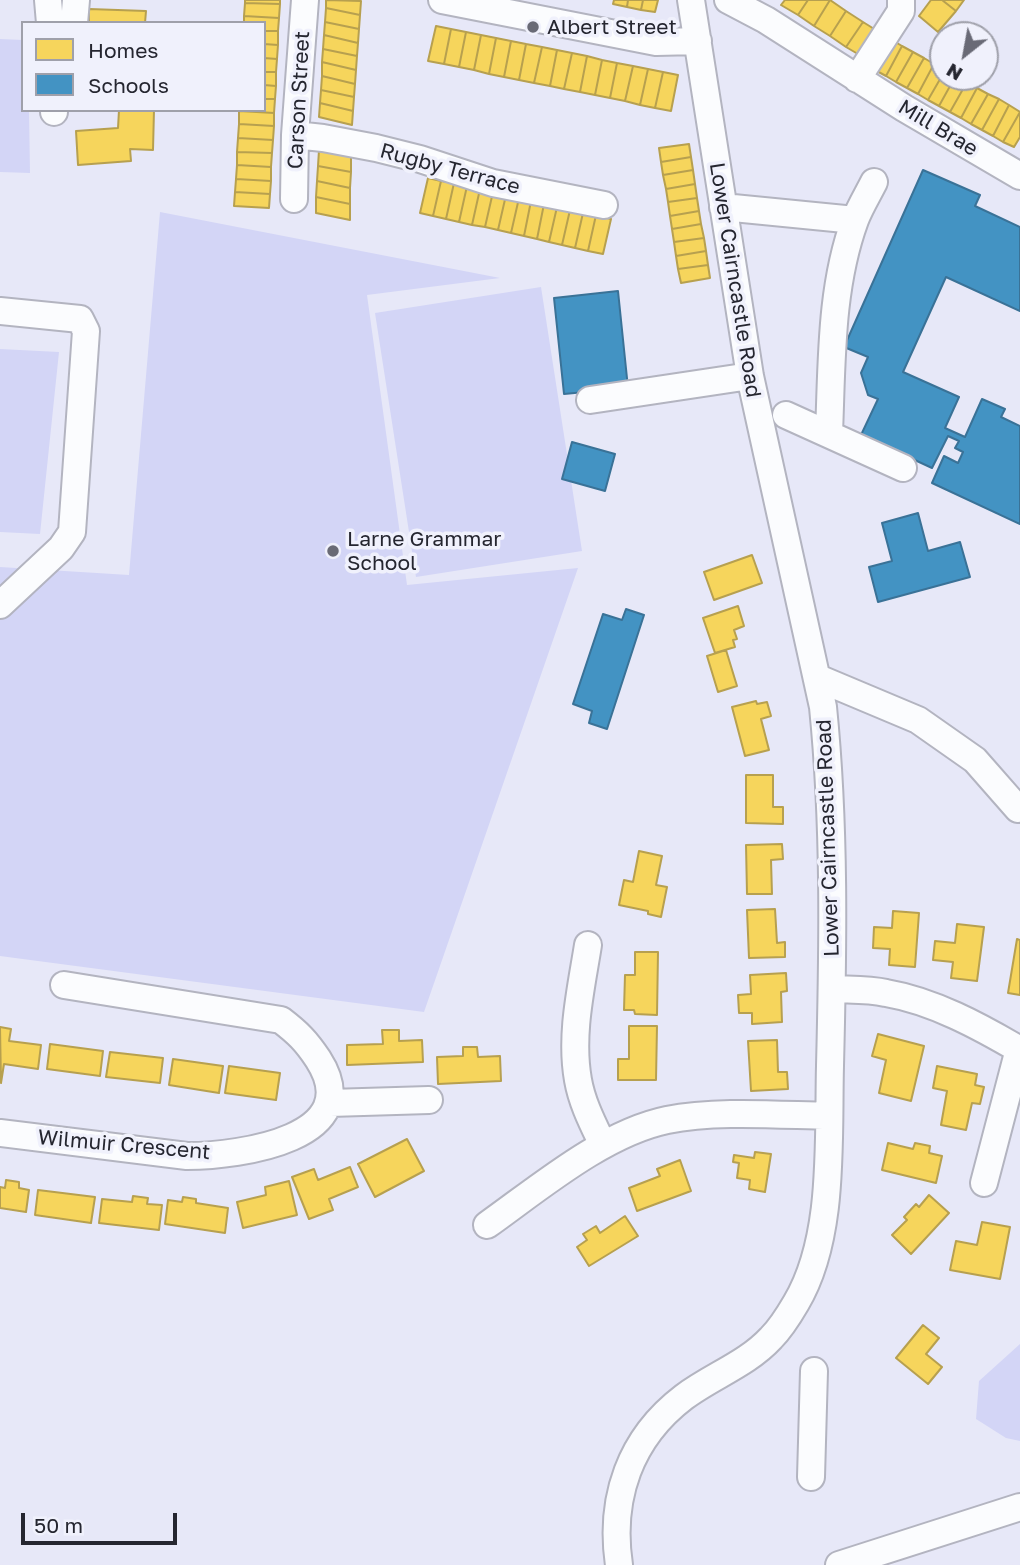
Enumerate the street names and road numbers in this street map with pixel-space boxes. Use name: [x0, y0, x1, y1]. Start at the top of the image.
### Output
street label: Carson Street: [283, 30, 315, 170]
street label: Mill Brae: [894, 94, 982, 162]
street label: Rugby Terrace: [377, 138, 523, 200]
street label: Lower Cairncastle Road: [704, 161, 766, 399]
street label: Lower Cairncastle Road: [811, 719, 845, 957]
street label: Wilmuir Crescent: [37, 1125, 211, 1165]

